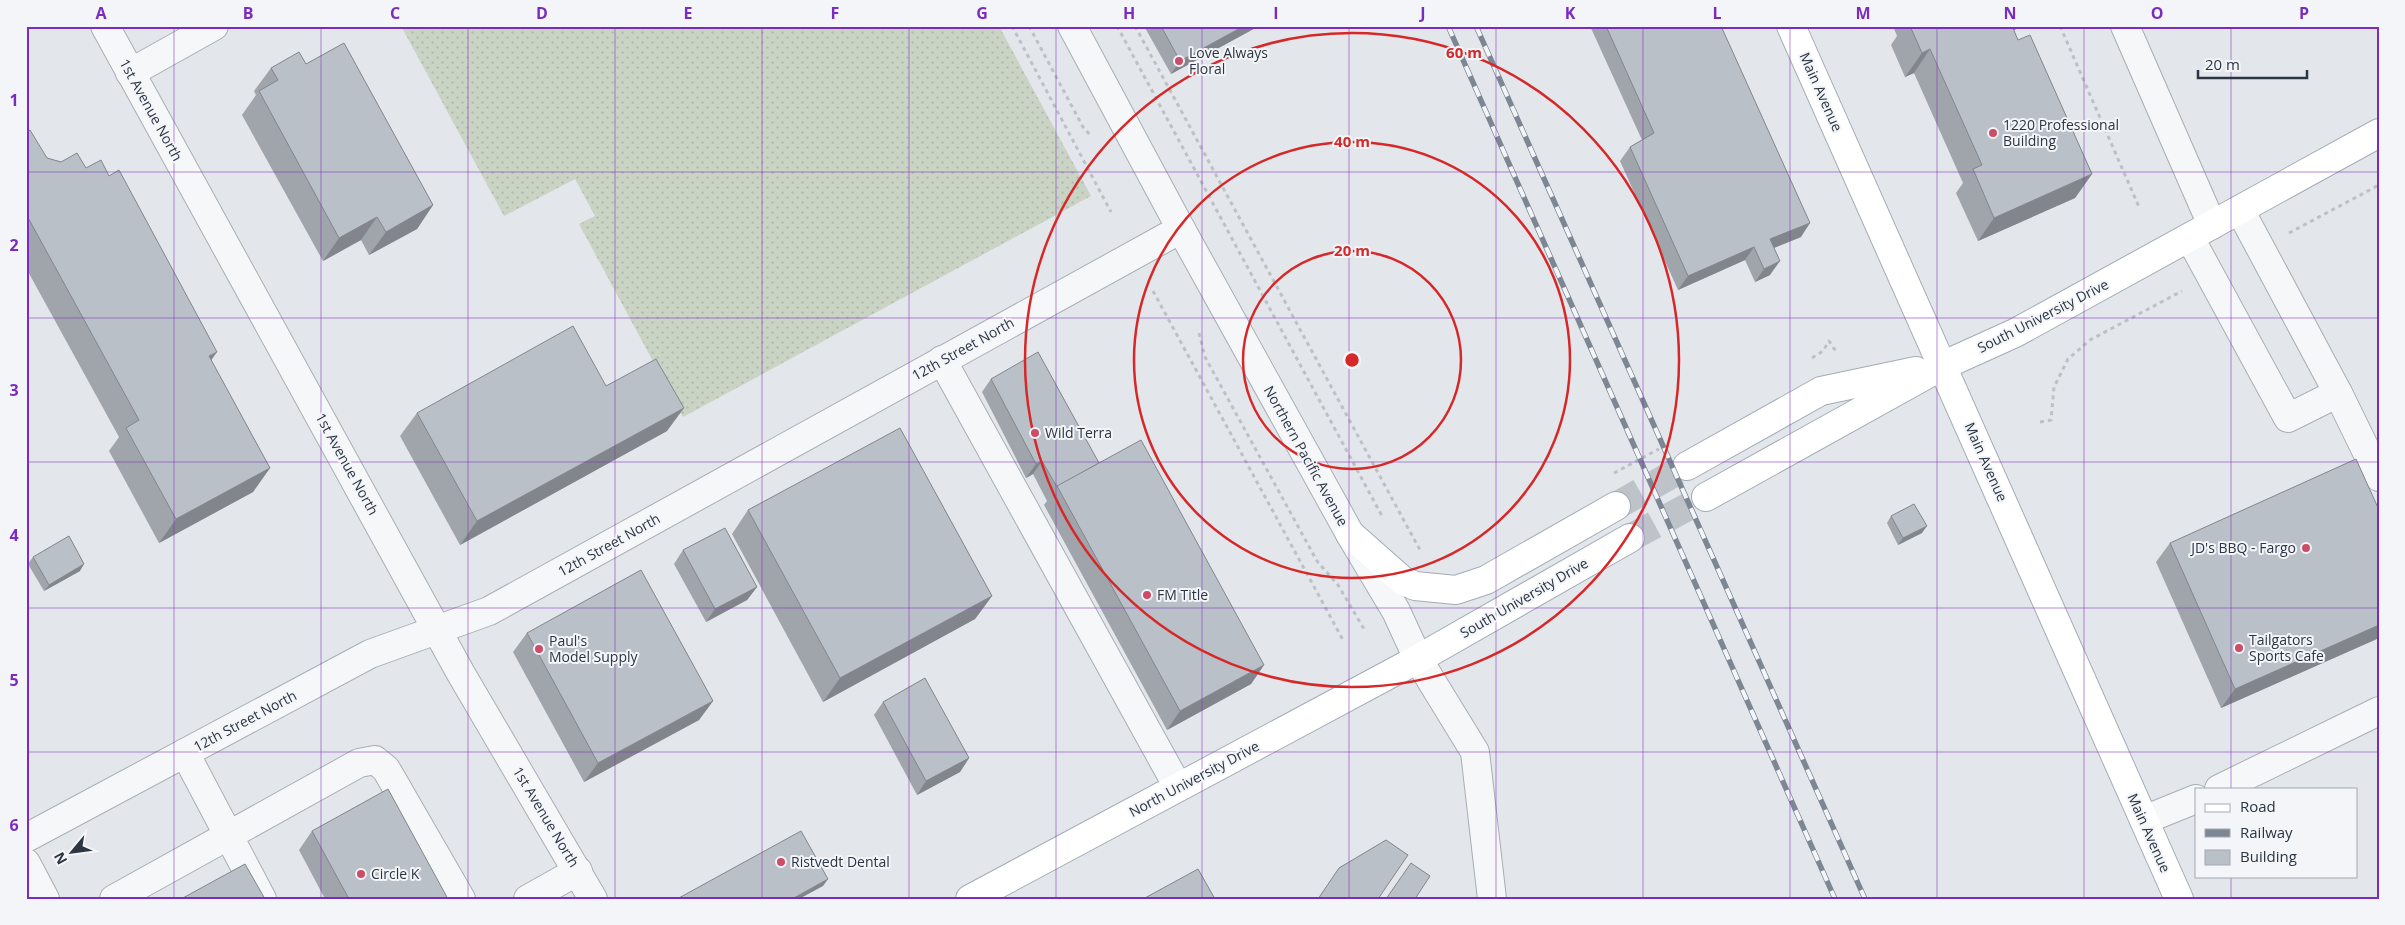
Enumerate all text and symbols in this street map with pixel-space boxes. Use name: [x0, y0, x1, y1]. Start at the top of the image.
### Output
text: A: [95, 2, 107, 24]
text: B: [243, 2, 253, 24]
text: C: [390, 2, 400, 24]
text: D: [536, 2, 548, 24]
text: E: [684, 2, 693, 24]
text: F: [831, 2, 839, 24]
text: G: [976, 2, 988, 24]
text: H: [1123, 2, 1135, 24]
text: I: [1273, 2, 1279, 24]
text: J: [1418, 2, 1426, 24]
text: K: [1565, 2, 1576, 24]
text: L: [1712, 2, 1722, 24]
text: M: [1855, 2, 1871, 24]
text: N: [2003, 2, 2017, 24]
text: O: [2151, 2, 2163, 24]
text: P: [2299, 2, 2309, 24]
text: 60 m: [1446, 42, 1482, 62]
place label: Love Always Floral: [1189, 43, 1268, 78]
scale bar: [2198, 48, 2306, 80]
street label: Main Avenue: [1796, 49, 1847, 135]
text: 20 m: [2205, 54, 2240, 74]
street label: 1st Avenue North: [116, 55, 187, 164]
marker: Love Always Floral: [1173, 55, 1185, 67]
text: 1: [9, 89, 19, 111]
place label: 1220 Professional Building: [2003, 115, 2119, 150]
marker: 1220 Professional Building: [1987, 127, 1999, 139]
text: 40 m: [1334, 131, 1370, 151]
text: 2: [9, 234, 19, 256]
text: 20 m: [1334, 240, 1370, 260]
street label: South University Drive: [1974, 274, 2112, 357]
street label: 12th Street North: [908, 313, 1017, 385]
centre of rings: [1343, 351, 1361, 369]
text: 3: [9, 379, 19, 401]
street label: Northern Pacific Avenue: [1260, 382, 1353, 530]
street label: 1st Avenue North: [312, 409, 383, 518]
street label: Main Avenue: [1961, 419, 2012, 505]
place label: Wild Terra: [1045, 423, 1112, 442]
marker: Wild Terra: [1029, 427, 1041, 439]
street label: 12th Street North: [554, 509, 663, 581]
text: 4: [9, 524, 19, 546]
place label: JD's BBQ - Fargo: [2189, 538, 2296, 557]
marker: JD's BBQ - Fargo: [2300, 542, 2312, 554]
street label: South University Drive: [1456, 553, 1591, 642]
place label: FM Title: [1157, 585, 1208, 604]
marker: FM Title: [1141, 589, 1153, 601]
place label: Tailgators Sports Cafe: [2249, 630, 2324, 665]
place label: Paul's Model Supply: [549, 631, 639, 666]
marker: Tailgators Sports Cafe: [2233, 642, 2245, 654]
marker: Paul's Model Supply: [533, 643, 545, 655]
text: 5: [9, 669, 19, 691]
street label: 12th Street North: [190, 685, 300, 756]
street label: North University Drive: [1125, 736, 1262, 821]
street label: 1st Avenue North: [509, 763, 584, 870]
legend: [2195, 788, 2358, 878]
street label: Main Avenue: [2124, 790, 2175, 876]
text: Road: [2240, 796, 2276, 816]
text: 6: [9, 814, 19, 836]
text: Railway: [2240, 822, 2293, 842]
north arrow: [48, 828, 98, 878]
text: Building: [2240, 846, 2297, 866]
text: N: [49, 849, 71, 868]
place label: Ristvedt Dental: [791, 852, 890, 871]
marker: Ristvedt Dental: [775, 856, 787, 868]
place label: Circle K: [371, 864, 420, 883]
marker: Circle K: [355, 868, 367, 880]

